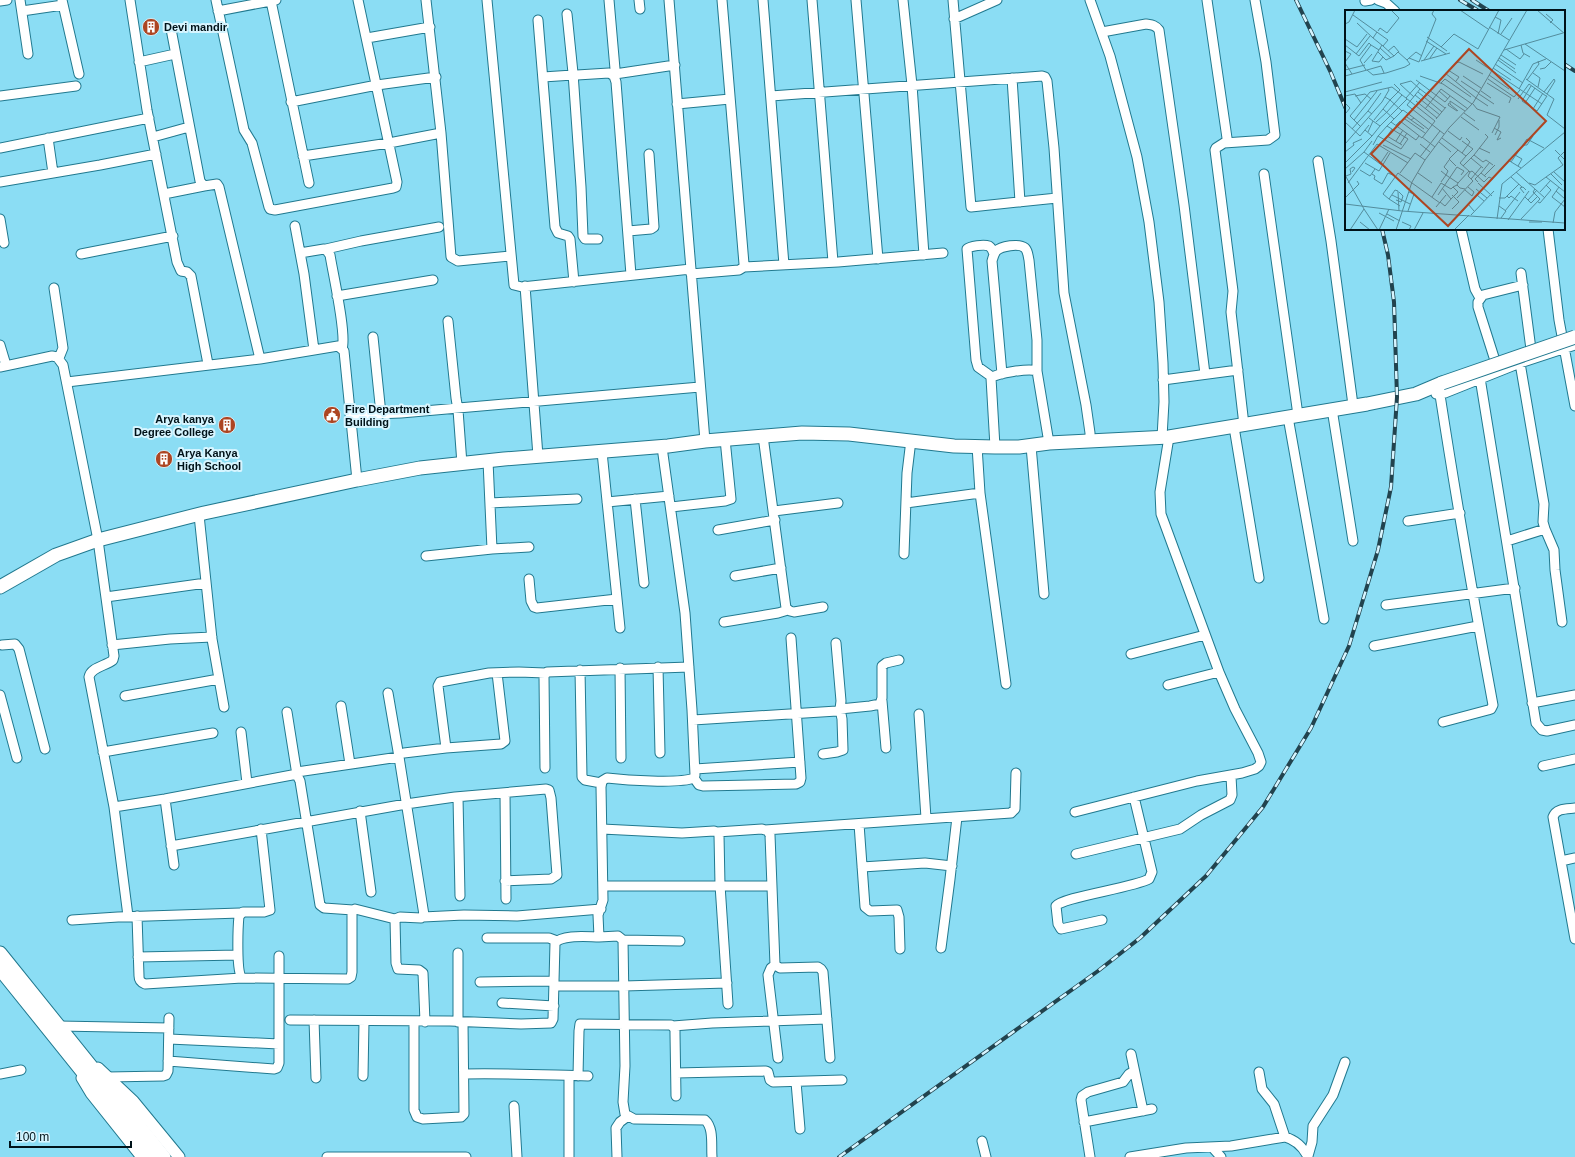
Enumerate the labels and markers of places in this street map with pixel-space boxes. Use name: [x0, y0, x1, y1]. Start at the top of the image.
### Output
building icon: Devi mandir: [141, 17, 161, 37]
place label: Devi mandir: [164, 21, 228, 33]
place label: Fire Department Building: [345, 403, 430, 428]
public building icon: Fire Department Building: [322, 405, 342, 425]
place label: Arya kanya Degree College: [134, 413, 215, 438]
building icon: Arya kanya Degree College: [217, 415, 237, 435]
place label: Arya Kanya High School: [177, 447, 241, 472]
building icon: Arya Kanya High School: [154, 449, 174, 469]

